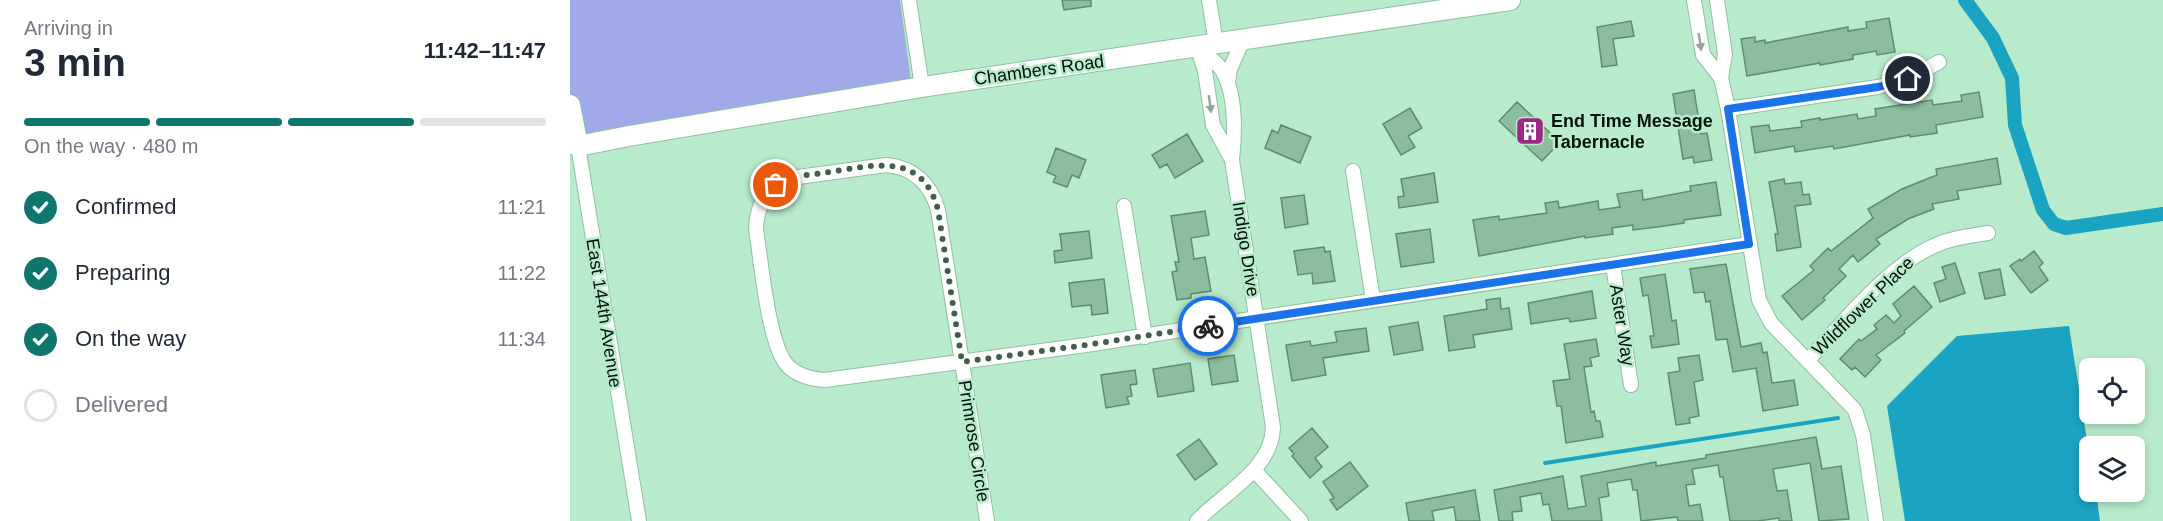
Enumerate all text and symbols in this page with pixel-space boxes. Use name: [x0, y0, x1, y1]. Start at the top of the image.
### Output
text: Arriving in: [24, 17, 113, 39]
one-way arrow: [1696, 33, 1705, 52]
text: 11:42–11:47: [424, 38, 546, 63]
text: 3 min: [24, 41, 126, 84]
street label: Chambers Road: [973, 51, 1105, 89]
pin: [1882, 53, 1933, 104]
icon: home: [1891, 62, 1924, 95]
one-way arrow: [1205, 94, 1214, 113]
place label: End Time Message Tabernacle: [1551, 111, 1713, 152]
building icon: End Time Message Tabernacle: [1514, 115, 1546, 147]
text: On the way · 480 m: [24, 135, 199, 157]
pin: [750, 159, 801, 210]
icon: bag: [759, 168, 792, 201]
icon: check: [24, 191, 57, 224]
text: Confirmed: [75, 194, 176, 219]
text: 11:21: [497, 196, 546, 218]
street label: Indigo Drive: [1229, 200, 1263, 298]
street label: East 144th Avenue: [582, 237, 626, 389]
street label: Wildflower Place: [1808, 253, 1918, 359]
icon: check: [24, 257, 57, 290]
text: Preparing: [75, 260, 170, 285]
text: 11:22: [497, 262, 546, 284]
street label: Aster Way: [1606, 283, 1638, 367]
courier: [1178, 296, 1238, 356]
icon: bike: [1192, 310, 1225, 343]
icon: check: [24, 323, 57, 356]
text: On the way: [75, 326, 186, 351]
text: 11:34: [497, 328, 546, 350]
map controls: [2079, 358, 2145, 502]
button: locate: [2079, 358, 2145, 424]
street label: Primrose Circle: [955, 379, 993, 503]
text: Delivered: [75, 392, 168, 417]
button: layers: [2079, 436, 2145, 502]

